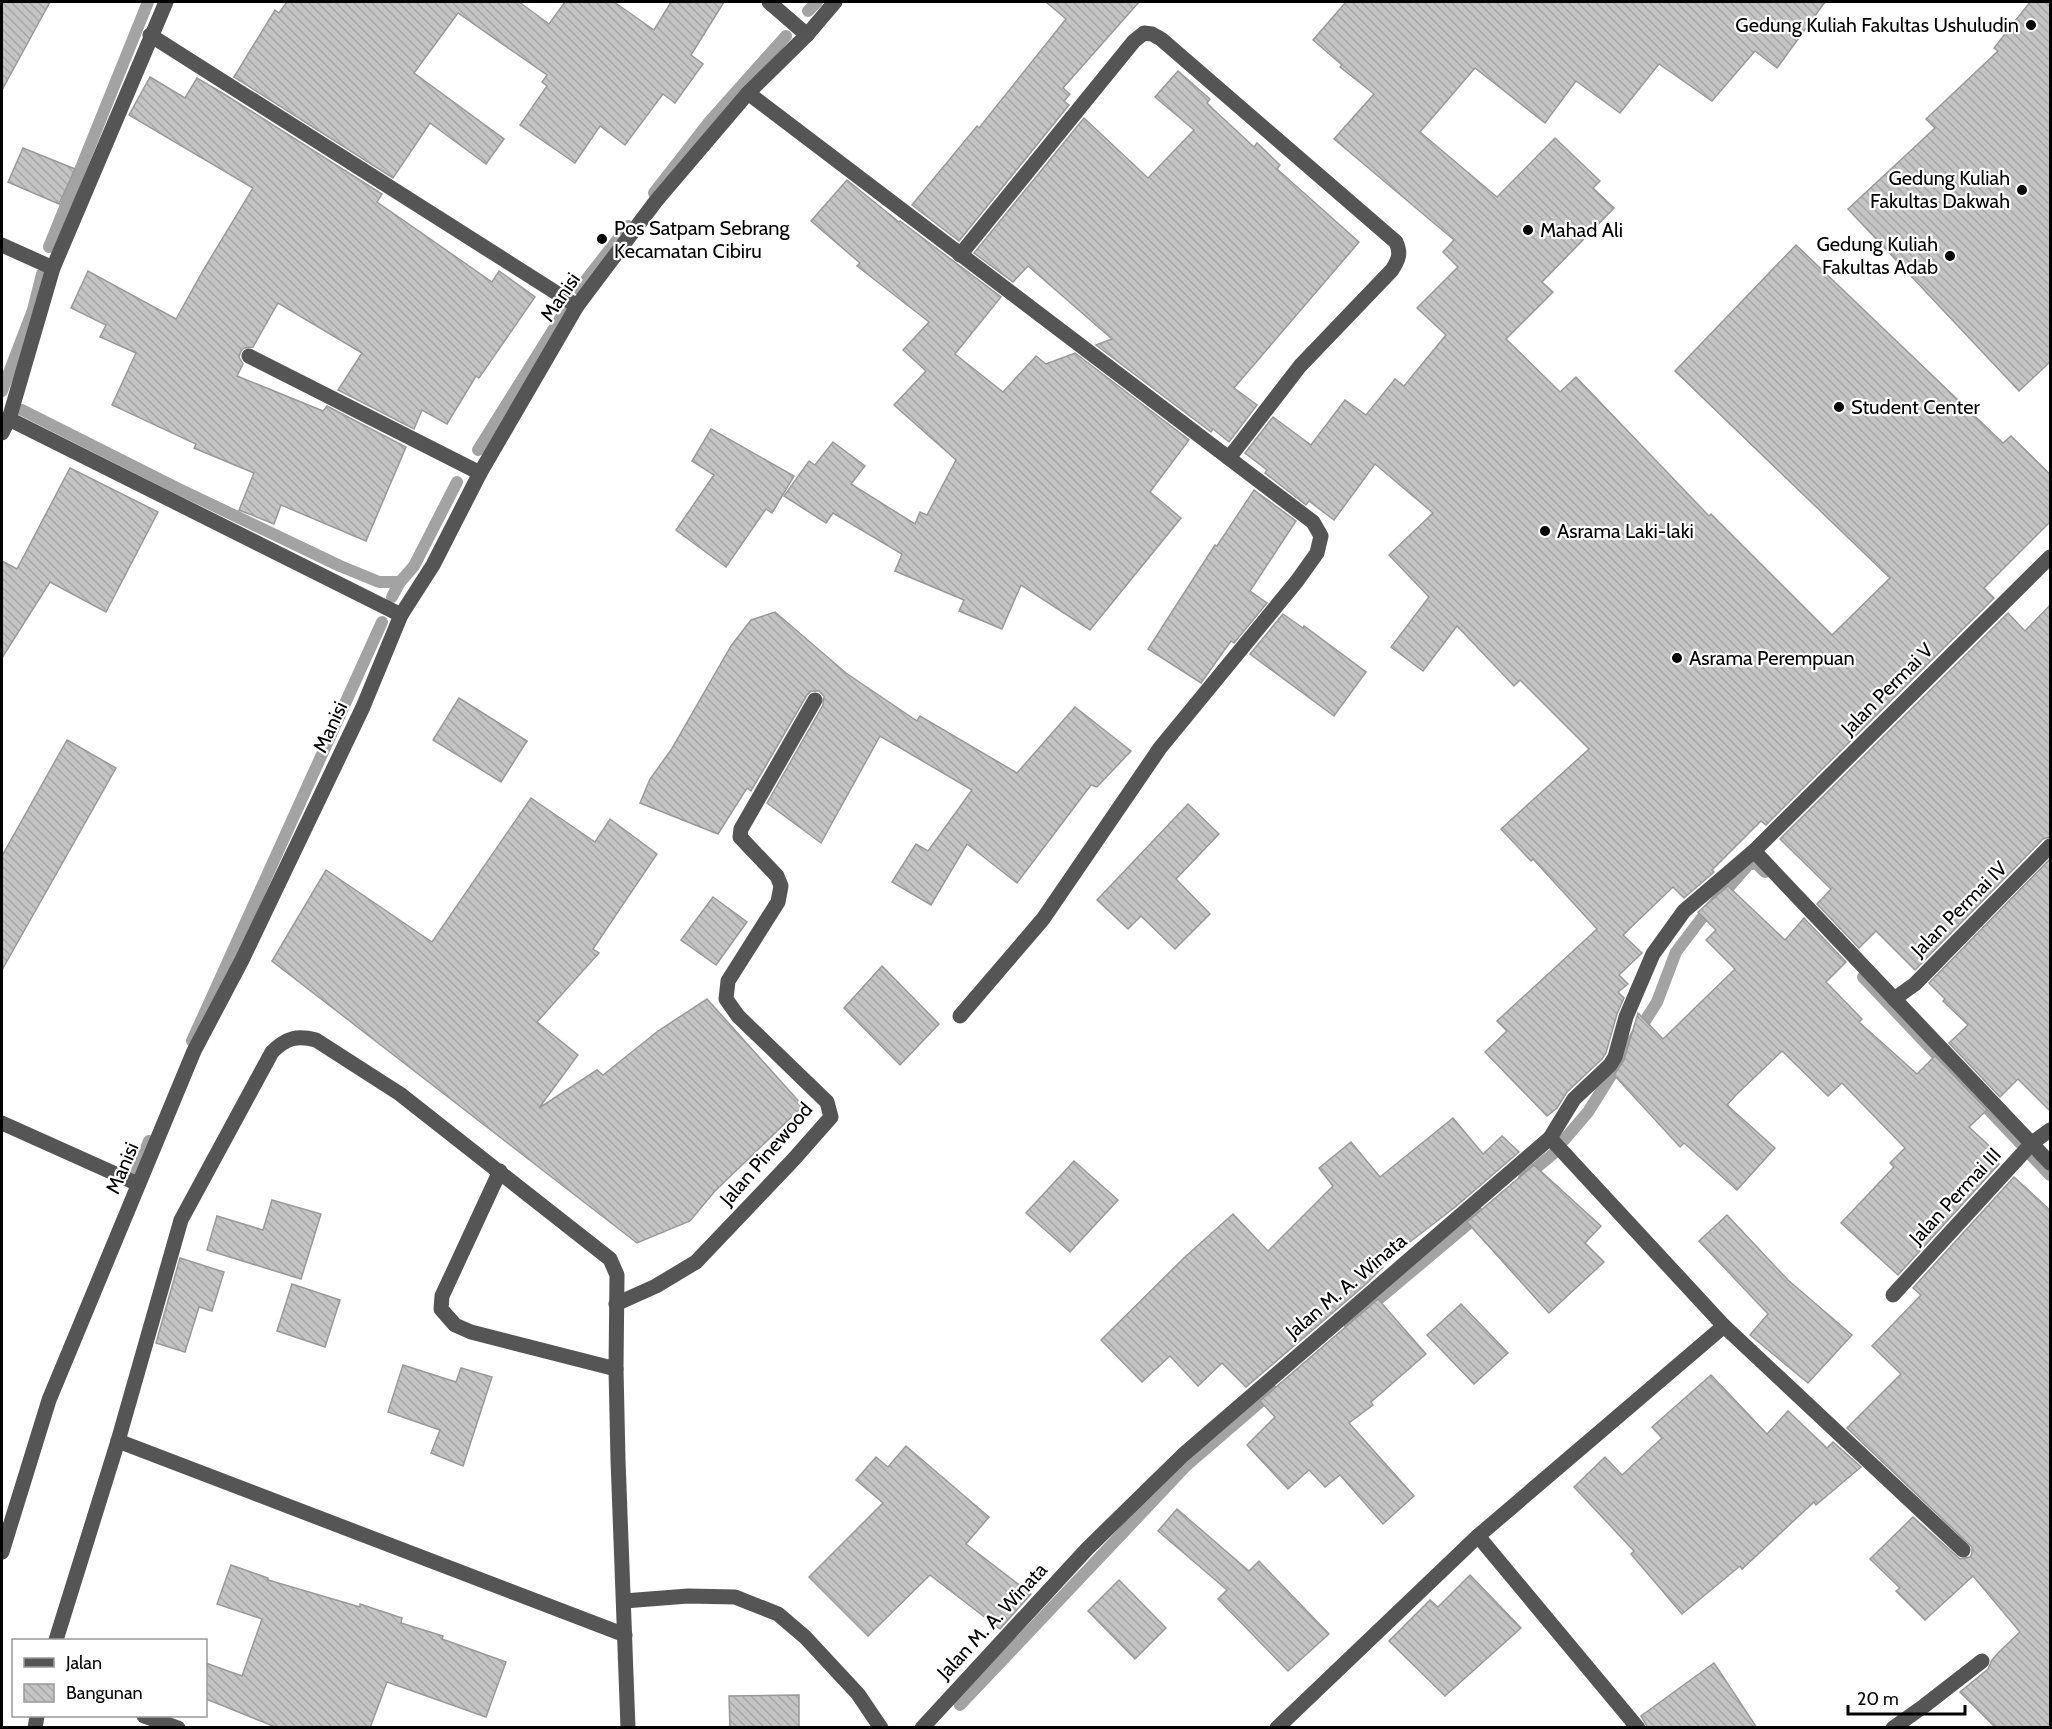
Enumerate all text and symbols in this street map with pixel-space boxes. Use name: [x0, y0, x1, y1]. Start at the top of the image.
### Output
place label: Gedung Kuliah Fakultas Ushuludin: [1735, 13, 2019, 37]
marker: Gedung Kuliah Fakultas Ushuludin: [2024, 18, 2038, 32]
place label: Gedung Kuliah Fakultas Dakwah: [1870, 166, 2010, 213]
marker: Gedung Kuliah Fakultas Dakwah: [2015, 183, 2029, 197]
place label: Pos Satpam Sebrang Kecamatan Cibiru: [614, 216, 791, 263]
place label: Mahad Ali: [1540, 218, 1623, 242]
marker: Mahad Ali: [1521, 223, 1535, 237]
marker: Pos Satpam Sebrang Kecamatan Cibiru: [595, 232, 609, 246]
place label: Gedung Kuliah Fakultas Adab: [1816, 232, 1938, 279]
marker: Gedung Kuliah Fakultas Adab: [1943, 249, 1957, 263]
street label: Manisi: [535, 268, 585, 326]
place label: Student Center: [1851, 395, 1980, 419]
marker: Student Center: [1832, 400, 1846, 414]
place label: Asrama Laki-laki: [1557, 519, 1694, 543]
marker: Asrama Laki-laki: [1538, 524, 1552, 538]
street label: Jalan Permai V: [1835, 637, 1939, 741]
place label: Asrama Perempuan: [1689, 646, 1855, 670]
marker: Asrama Perempuan: [1670, 651, 1684, 665]
street label: Manisi: [308, 698, 352, 756]
street label: Jalan Permai IV: [1905, 856, 2012, 963]
street label: Jalan Pinewood: [714, 1097, 817, 1211]
street label: Manisi: [100, 1139, 144, 1197]
street label: Jalan Permai III: [1903, 1143, 2006, 1250]
street label: Jalan M. A. Winata: [1280, 1228, 1412, 1344]
street label: Jalan M. A. Winata: [931, 1558, 1052, 1685]
legend: [12, 1639, 207, 1717]
text: Jalan: [65, 1652, 102, 1674]
scale bar: [1848, 1678, 1965, 1716]
text: Bangunan: [66, 1682, 143, 1704]
text: 20 m: [1857, 1688, 1899, 1710]

